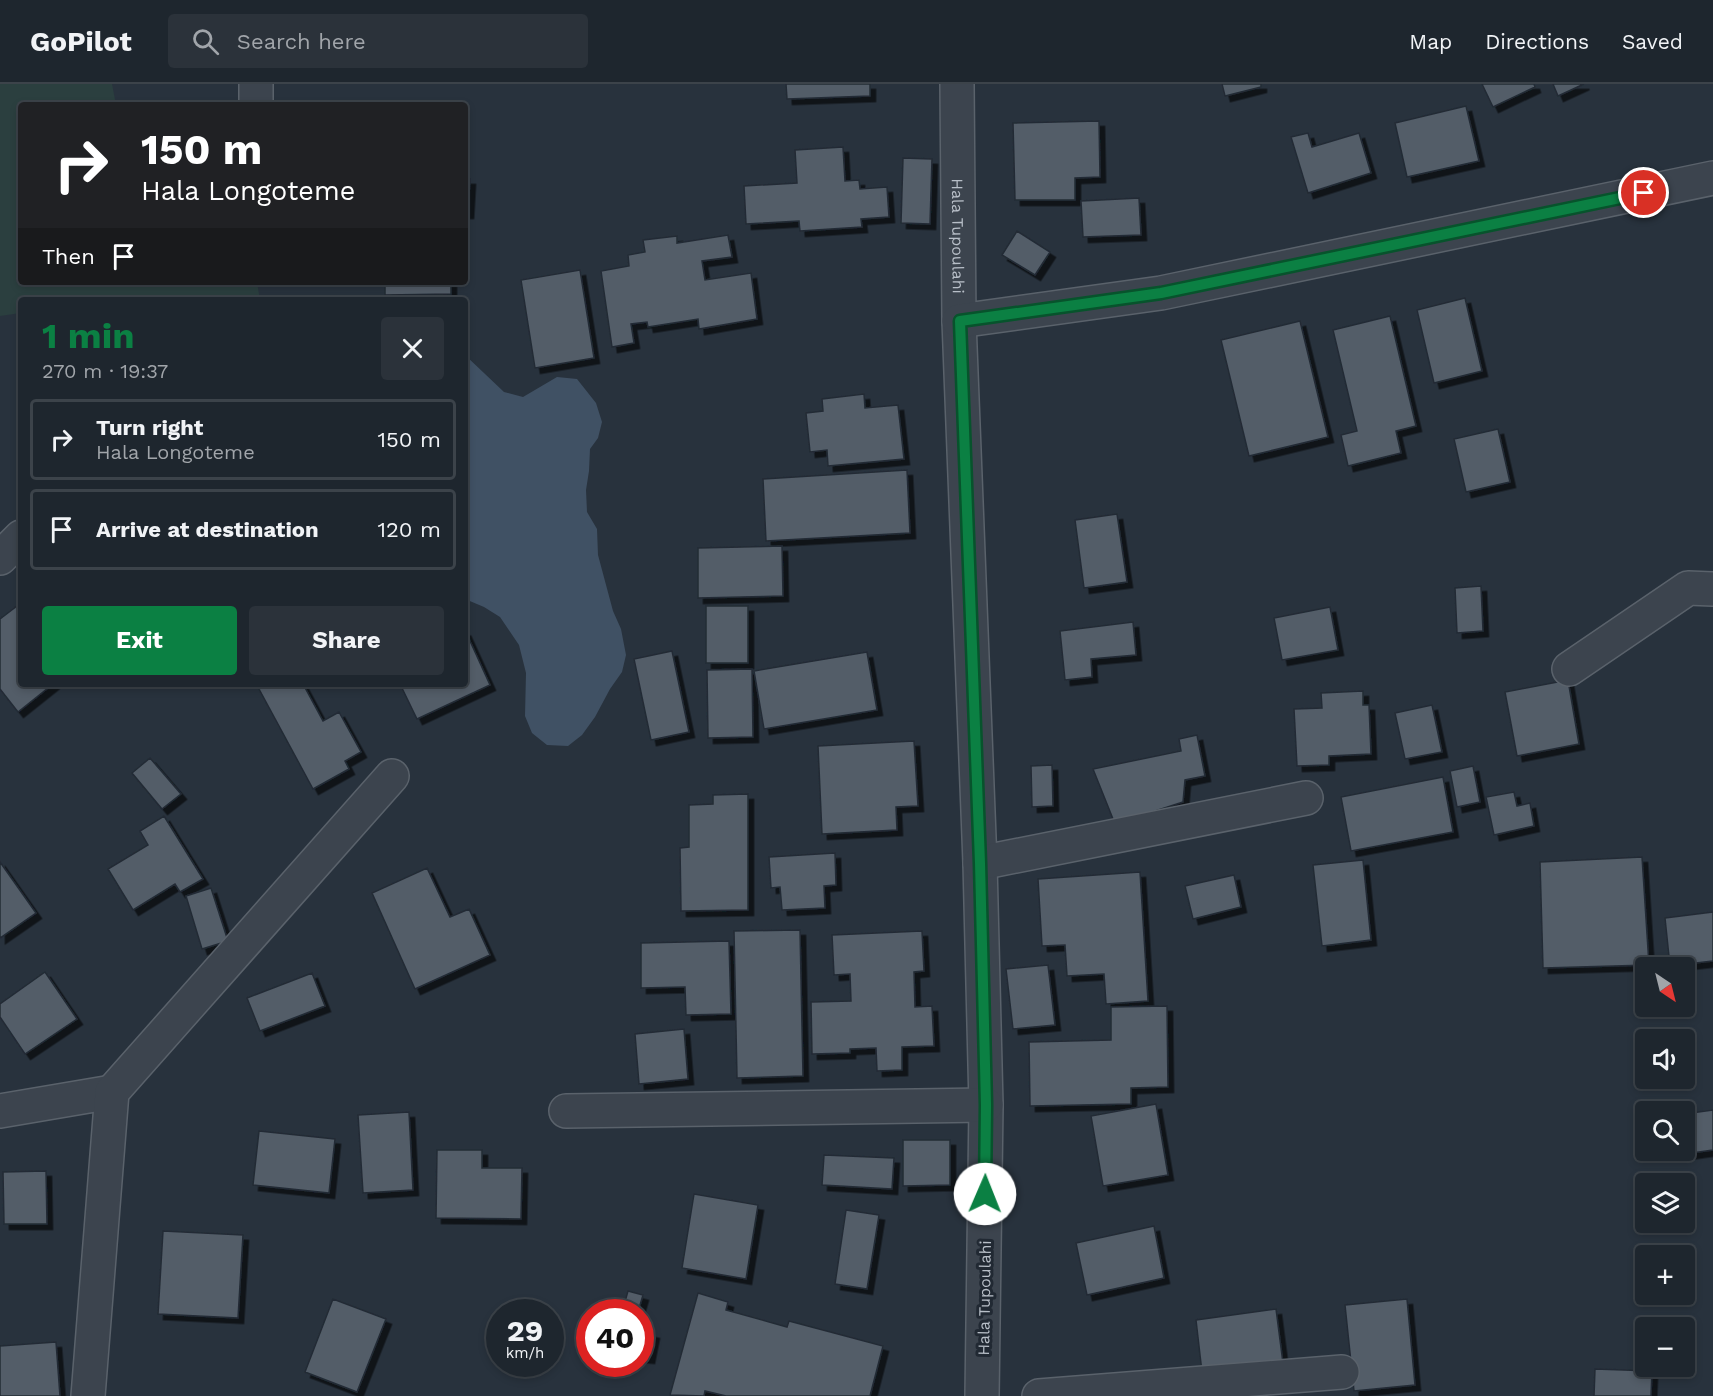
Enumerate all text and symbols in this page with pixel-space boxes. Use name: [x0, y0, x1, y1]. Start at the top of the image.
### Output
search box: [168, 14, 588, 68]
text: GoPilot: [30, 25, 132, 58]
icon: search: [189, 25, 222, 58]
text: Search here: [237, 29, 366, 54]
text: Map: [1409, 29, 1452, 54]
text: Directions: [1485, 29, 1589, 54]
text: Saved: [1622, 29, 1683, 54]
text: 150 m: [141, 125, 262, 174]
icon: right: [42, 126, 120, 204]
pin: [1618, 167, 1669, 218]
text: Hala Longoteme: [141, 175, 355, 207]
icon: arrive: [1627, 176, 1660, 209]
street label: Hala Tupoulahi: [948, 178, 968, 294]
icon: arrive: [107, 240, 140, 273]
text: Then: [42, 244, 95, 269]
text: 1 min: [42, 315, 134, 357]
button: close: [381, 317, 444, 380]
text: 270 m · 19:37: [42, 359, 168, 383]
text: Turn right: [96, 415, 203, 440]
icon: right: [45, 423, 78, 456]
text: 150 m: [377, 427, 441, 452]
text: Hala Longoteme: [96, 440, 255, 464]
icon: arrive: [45, 513, 78, 546]
text: Arrive at destination: [96, 517, 319, 542]
text: 120 m: [377, 517, 441, 542]
button: Exit: [42, 606, 237, 675]
button: Share: [249, 606, 444, 675]
north arrow: [1635, 957, 1695, 1017]
map controls: [1635, 957, 1695, 1377]
button: sound: [1635, 1029, 1695, 1089]
button: search: [1635, 1101, 1695, 1161]
position arrow: [953, 1162, 1017, 1226]
button: layers: [1635, 1173, 1695, 1233]
street label: Hala Tupoulahi: [974, 1240, 995, 1356]
button: +: [1635, 1245, 1695, 1305]
speed limit sign: 40: [576, 1299, 654, 1377]
text: 29: [507, 1313, 543, 1348]
button: −: [1635, 1317, 1695, 1377]
text: km/h: [506, 1344, 544, 1362]

